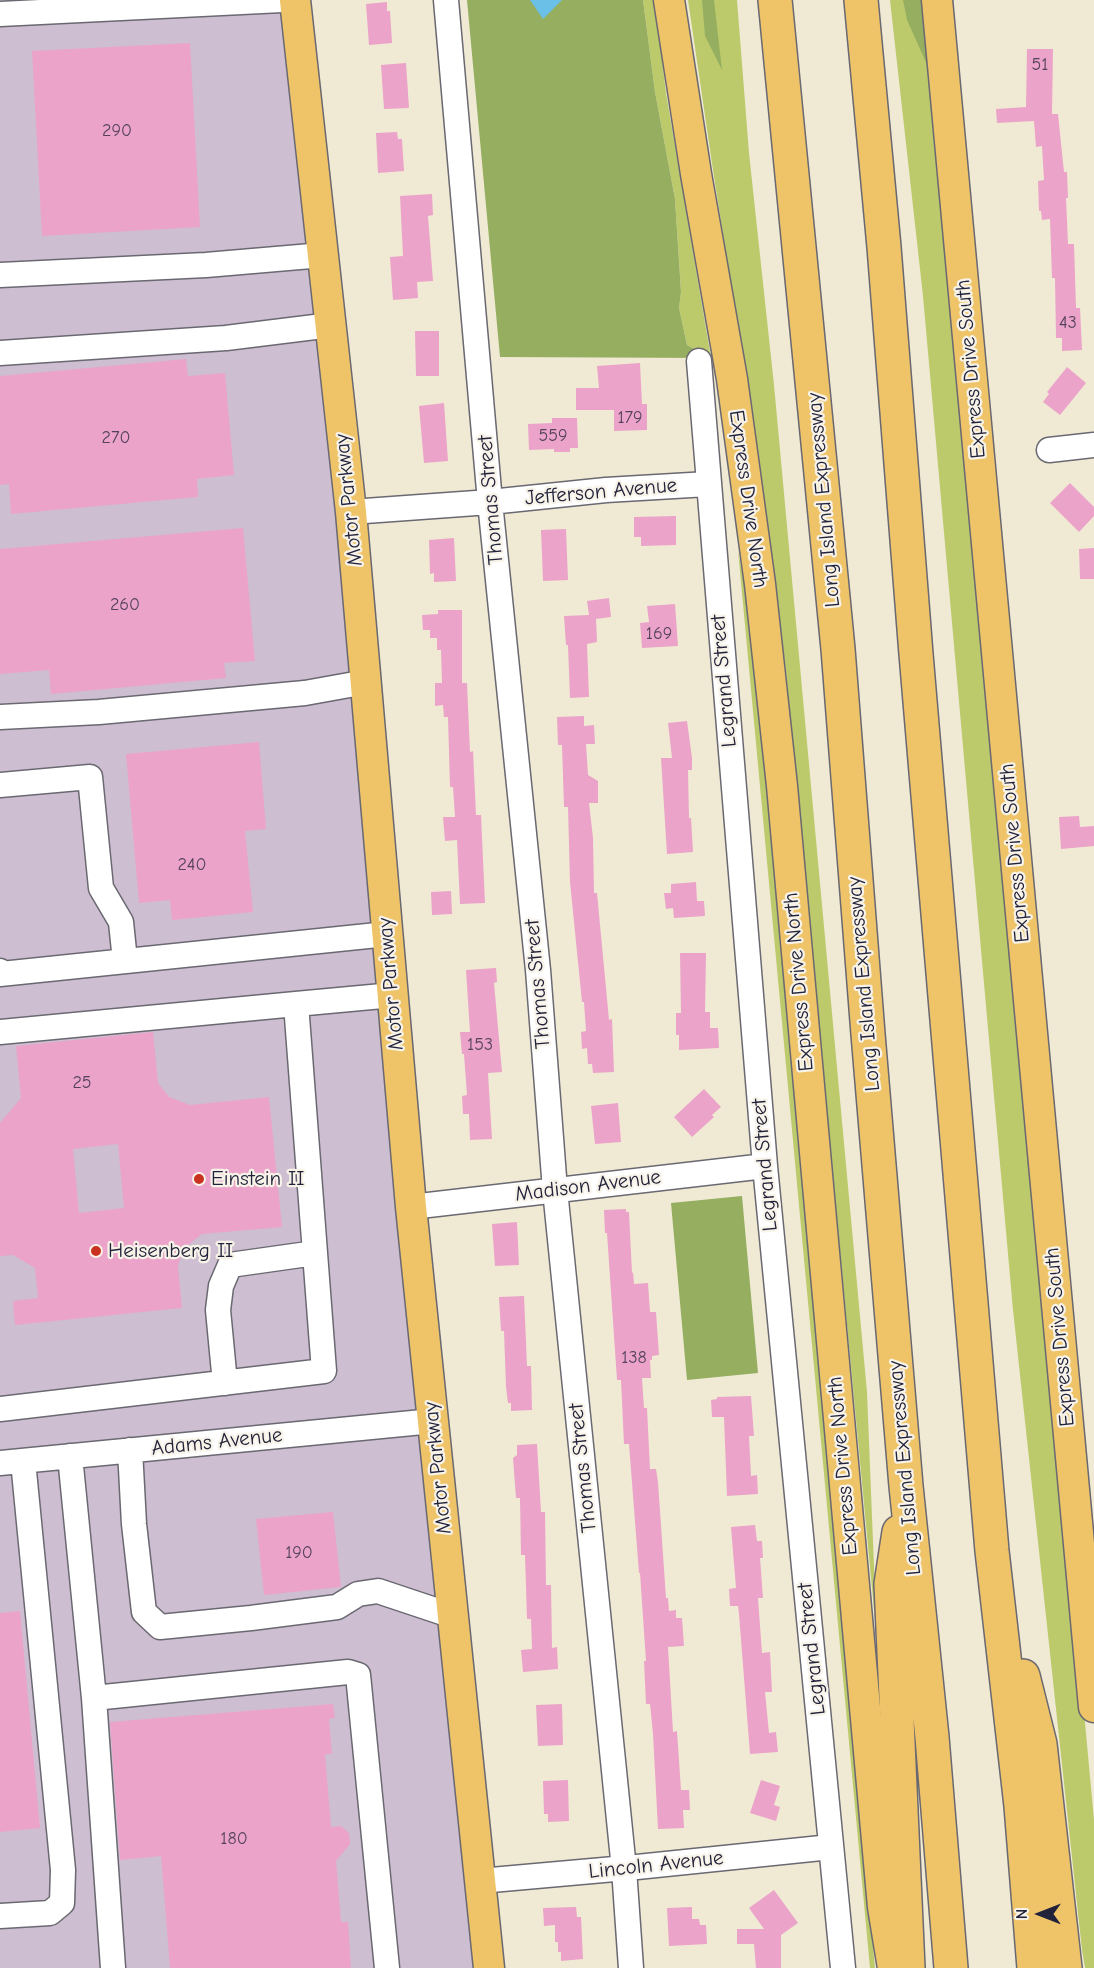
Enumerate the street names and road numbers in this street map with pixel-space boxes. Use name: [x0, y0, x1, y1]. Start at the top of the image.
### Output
street label: Express Drive South: [951, 278, 991, 460]
street label: Long Island Expressway: [802, 392, 846, 608]
street label: Express Drive North: [723, 408, 773, 590]
street label: Motor Parkway: [330, 433, 368, 567]
street label: Thomas Street: [473, 434, 509, 566]
street label: Jefferson Avenue: [524, 473, 678, 511]
street label: Legrand Street: [706, 614, 742, 748]
street label: Express Drive South: [995, 762, 1035, 944]
street label: Long Island Expressway: [842, 876, 886, 1092]
street label: Express Drive North: [779, 892, 819, 1072]
street label: Motor Parkway: [373, 917, 409, 1051]
street label: Thomas Street: [520, 918, 556, 1050]
street label: Legrand Street: [747, 1098, 783, 1232]
street label: Madison Avenue: [514, 1165, 662, 1207]
street label: Express Drive South: [1040, 1246, 1080, 1428]
street label: Long Island Expressway: [883, 1360, 927, 1576]
street label: Express Drive North: [823, 1376, 863, 1556]
street label: Motor Parkway: [419, 1401, 457, 1535]
street label: Thomas Street: [564, 1402, 602, 1534]
street label: Adams Avenue: [150, 1423, 284, 1461]
street label: Legrand Street: [793, 1582, 831, 1716]
street label: Lincoln Avenue: [587, 1845, 725, 1885]

